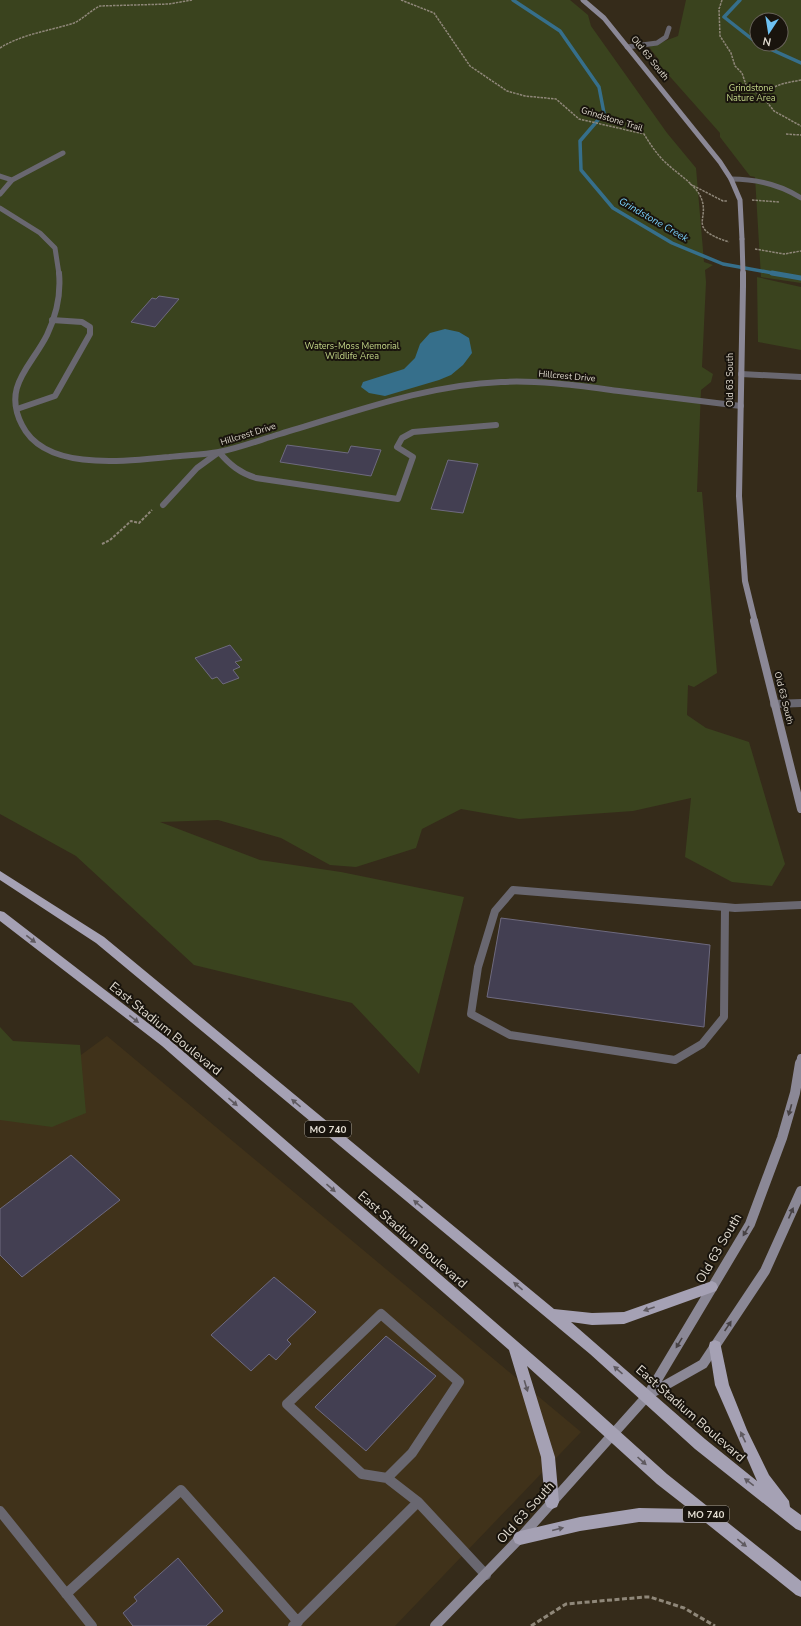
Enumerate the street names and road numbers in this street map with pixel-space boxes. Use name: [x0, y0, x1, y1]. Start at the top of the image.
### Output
street label: Old 63 South: [628, 33, 672, 83]
street label: Grindstone Trail: [580, 104, 645, 134]
street label: Old 63 South: [724, 353, 736, 407]
street label: Hillcrest Drive: [538, 368, 596, 384]
street label: Hillcrest Drive: [219, 420, 277, 448]
street label: Old 63 South: [772, 670, 796, 726]
street label: East Stadium Boulevard: [105, 978, 225, 1080]
road number: MO 740: [305, 1121, 351, 1137]
street label: East Stadium Boulevard: [354, 1187, 471, 1292]
street label: Old 63 South: [692, 1210, 746, 1287]
street label: East Stadium Boulevard: [632, 1361, 749, 1466]
street label: Old 63 South: [493, 1478, 559, 1548]
road number: MO 740: [683, 1506, 729, 1522]

